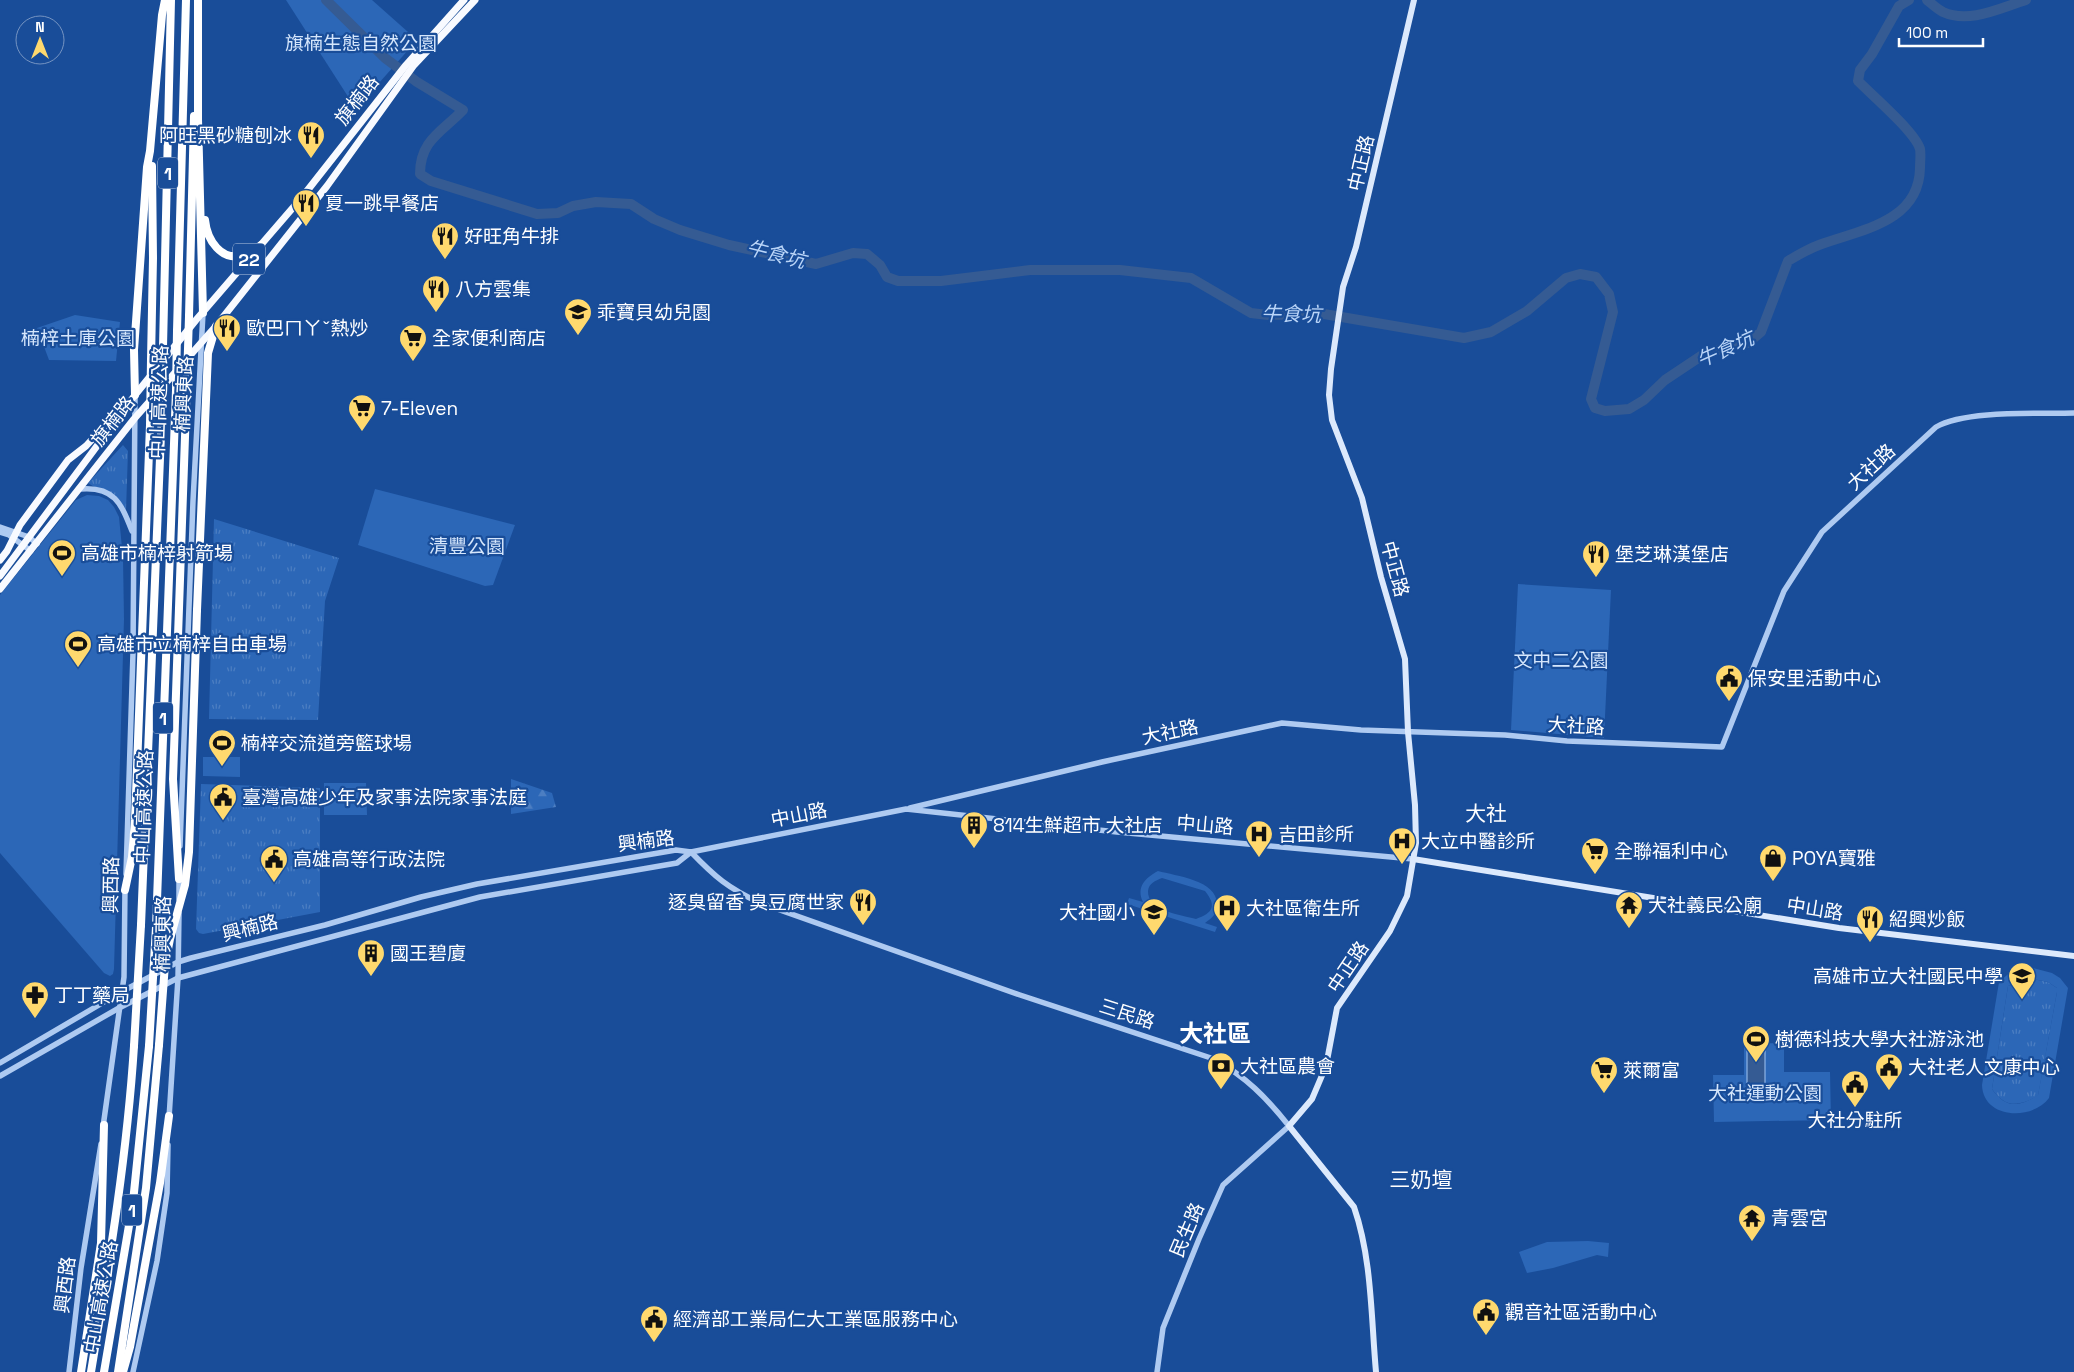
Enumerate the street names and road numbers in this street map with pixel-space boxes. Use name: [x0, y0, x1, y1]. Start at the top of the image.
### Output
street label: 旗楠路: [330, 70, 384, 130]
street label: 中正路: [1342, 132, 1380, 194]
road number: 1: [158, 158, 178, 188]
road number: 22: [233, 243, 265, 274]
street label: 中山高速公路: [145, 345, 173, 459]
street label: 楠興東路: [170, 355, 198, 433]
street label: 旗楠路: [86, 391, 140, 451]
street label: 大社路: [1842, 438, 1900, 496]
street label: 中正路: [1376, 538, 1414, 600]
road number: 1: [153, 702, 173, 734]
street label: 大社路: [1547, 712, 1605, 740]
street label: 大社路: [1140, 714, 1200, 750]
street label: 中山高速公路: [130, 750, 158, 864]
street label: 中山路: [769, 797, 829, 833]
street label: 中山路: [1176, 810, 1234, 840]
street label: 興楠路: [616, 825, 676, 857]
street label: 興西路: [98, 856, 124, 914]
street label: 中山路: [1785, 892, 1845, 926]
street label: 楠興東路: [150, 896, 176, 972]
street label: 興楠路: [219, 909, 281, 947]
street label: 中正路: [1322, 936, 1374, 998]
street label: 三民路: [1096, 993, 1158, 1035]
road number: 1: [122, 1194, 142, 1226]
street label: 民生路: [1164, 1199, 1210, 1261]
street label: 中山高速公路: [79, 1239, 123, 1355]
street label: 興西路: [49, 1255, 81, 1315]

